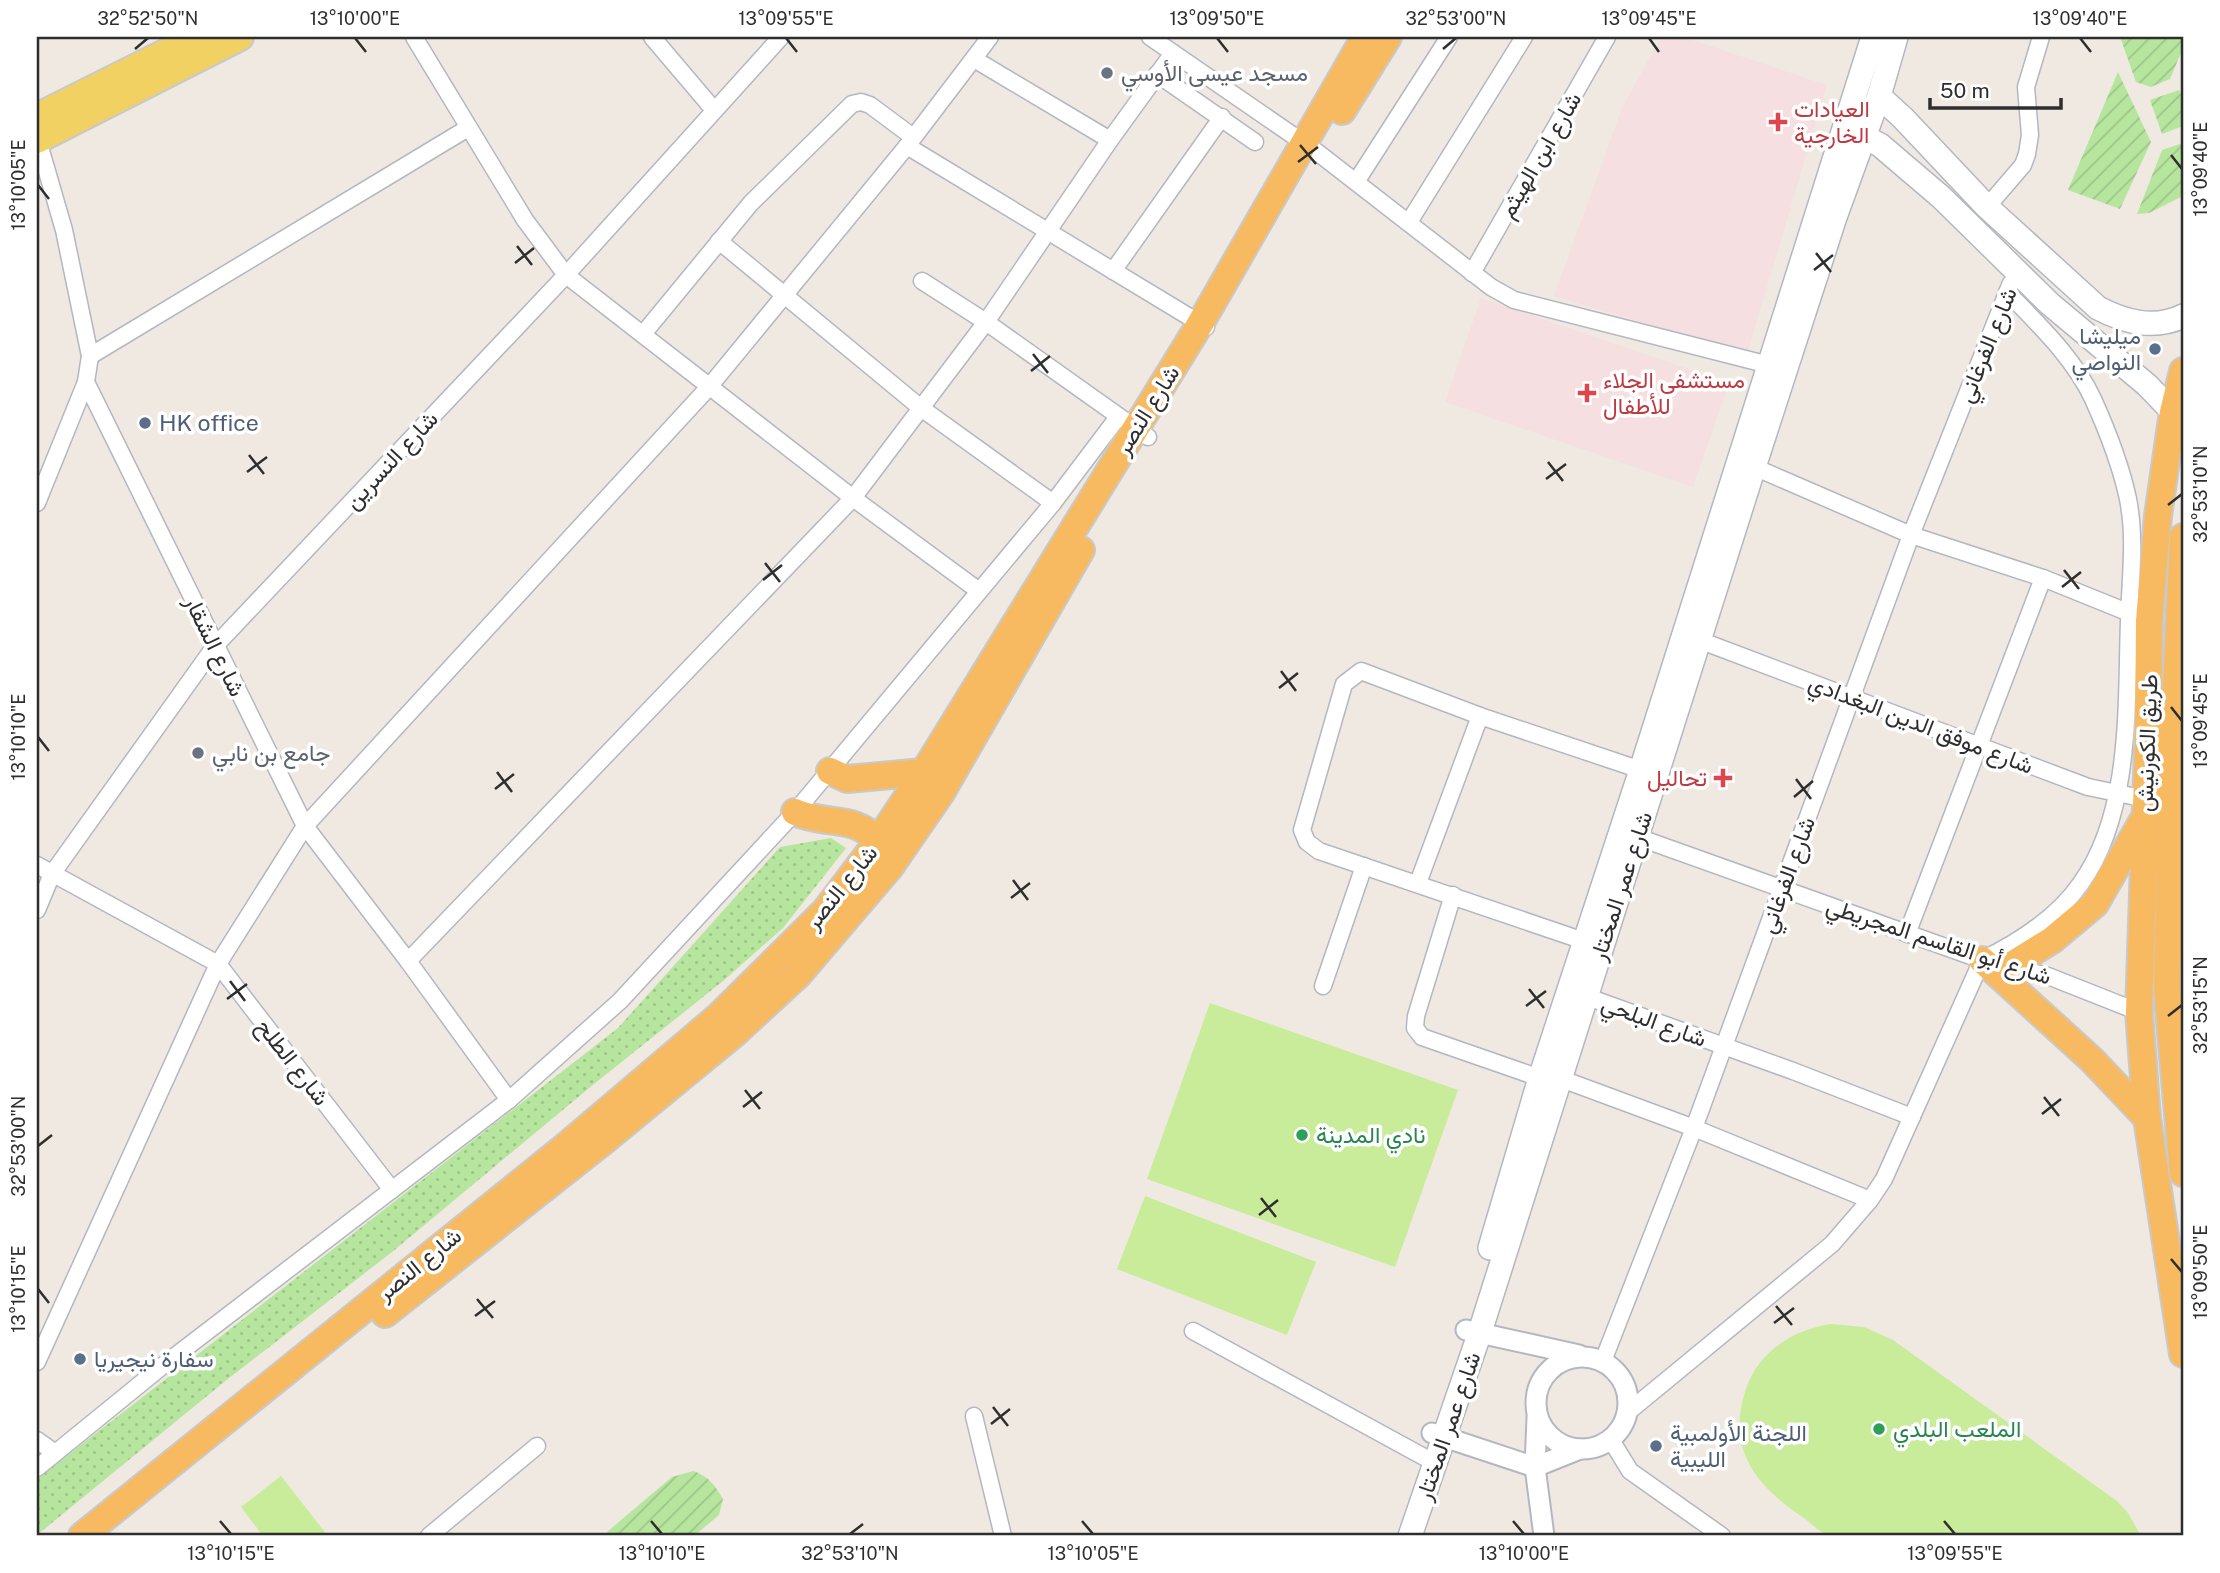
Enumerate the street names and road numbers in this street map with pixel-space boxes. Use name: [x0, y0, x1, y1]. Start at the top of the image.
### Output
street label: شارع ابن الهيثم: [1493, 87, 1589, 224]
street label: شارع الفرغاني: [1951, 283, 2027, 409]
street label: شارع النصر: [1108, 360, 1187, 462]
street label: شارع النسرين: [338, 405, 445, 516]
street label: شارع الشقار: [176, 590, 251, 702]
street label: شارع موفق الدين البغدادي: [1803, 668, 2037, 784]
street label: طريق الكورنيش: [2131, 674, 2164, 812]
street label: شارع عمر المختار: [1583, 808, 1660, 966]
street label: شارع الفرغاني: [1753, 813, 1826, 939]
street label: شارع النصر: [798, 839, 885, 937]
street label: شارع أبو القاسم المجريطي: [1821, 891, 2055, 995]
street label: شارع البلحي: [1596, 989, 1710, 1058]
street label: شارع الطلح: [249, 1013, 336, 1112]
street label: شارع النصر: [370, 1222, 468, 1309]
street label: شارع عمر المختار: [1409, 1348, 1488, 1505]

